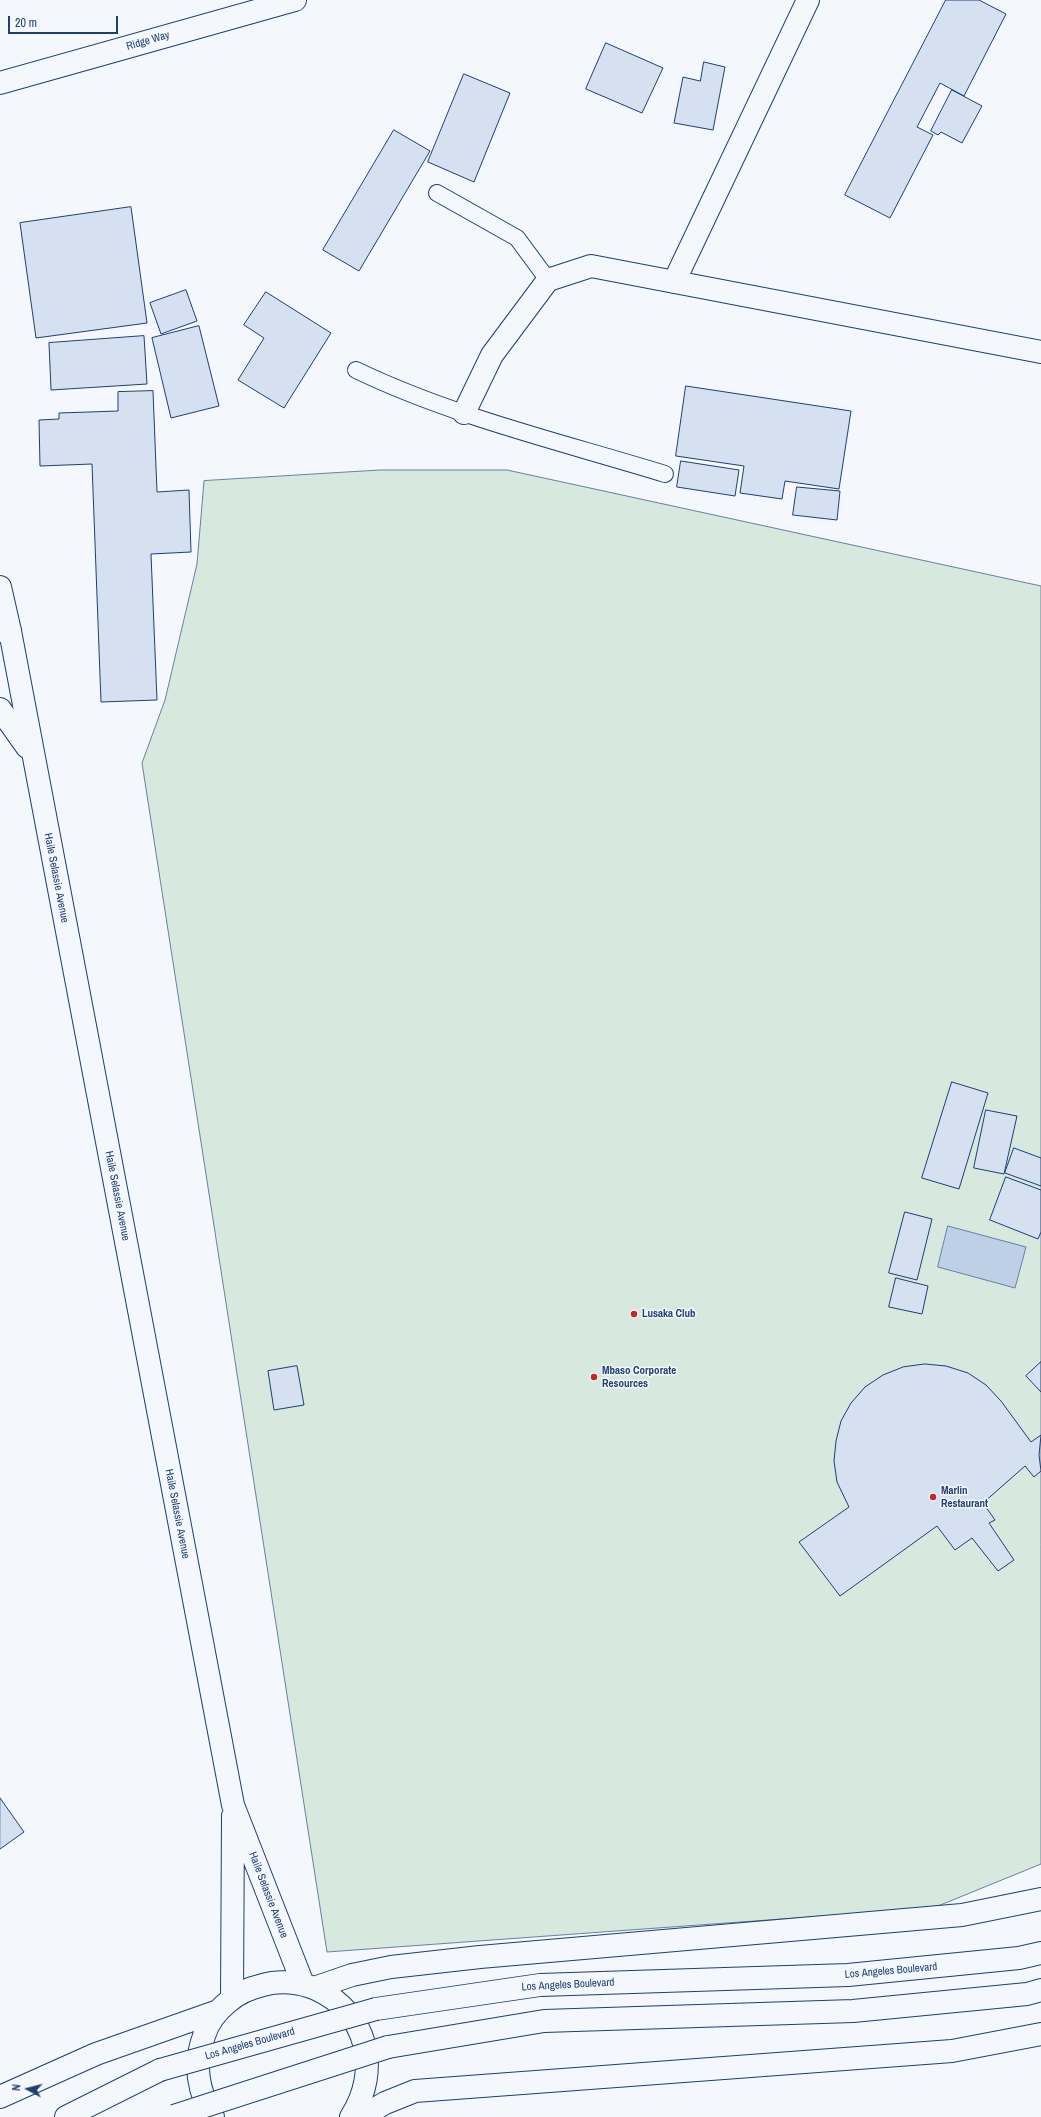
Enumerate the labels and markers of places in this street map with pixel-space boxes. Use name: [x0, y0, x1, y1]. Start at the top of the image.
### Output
place label: Lusaka Club: [642, 1307, 696, 1321]
marker: Lusaka Club: [629, 1309, 639, 1319]
place label: Mbaso Corporate Resources: [602, 1364, 676, 1390]
marker: Mbaso Corporate Resources: [589, 1372, 599, 1382]
place label: Marlin Restaurant: [941, 1484, 988, 1510]
marker: Marlin Restaurant: [928, 1492, 938, 1502]

